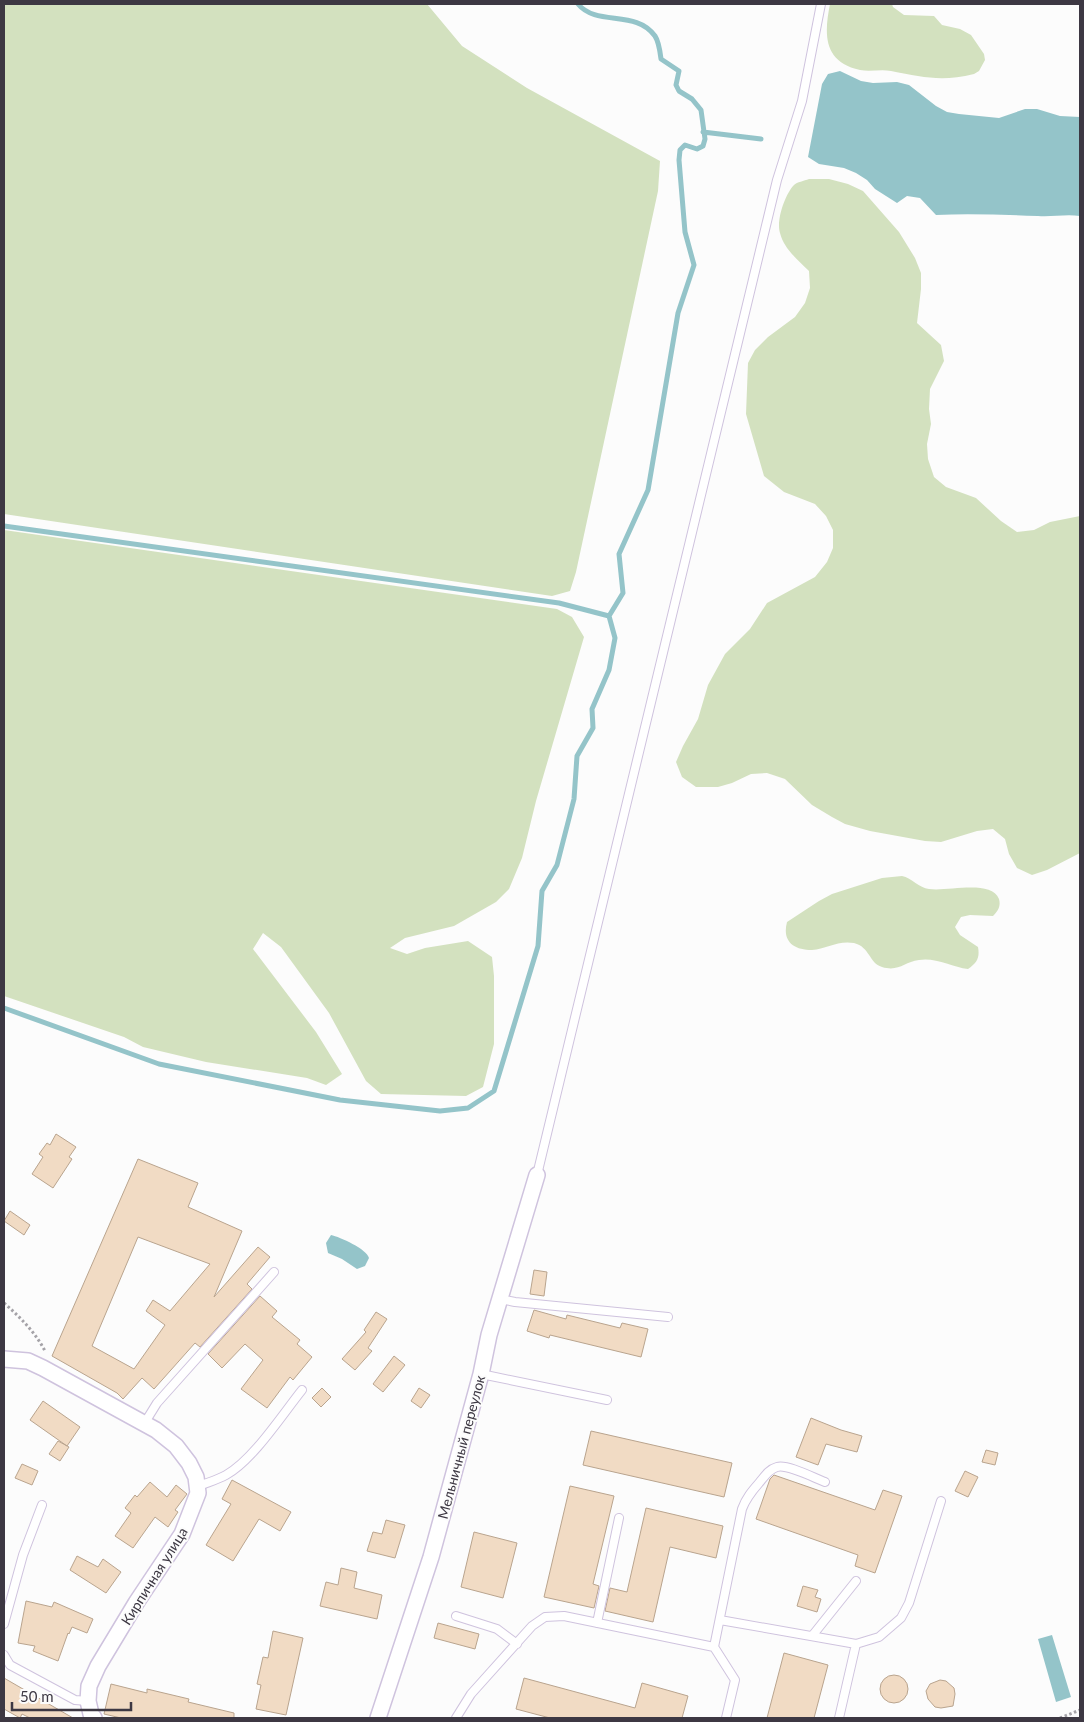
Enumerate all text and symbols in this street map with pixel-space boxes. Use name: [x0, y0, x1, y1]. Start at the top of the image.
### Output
street label: Мельничный переулок: [434, 1373, 489, 1521]
street label: Кирпичная улица: [117, 1524, 191, 1628]
scale bar: [12, 1680, 131, 1712]
text: 50 m: [20, 1687, 54, 1705]

